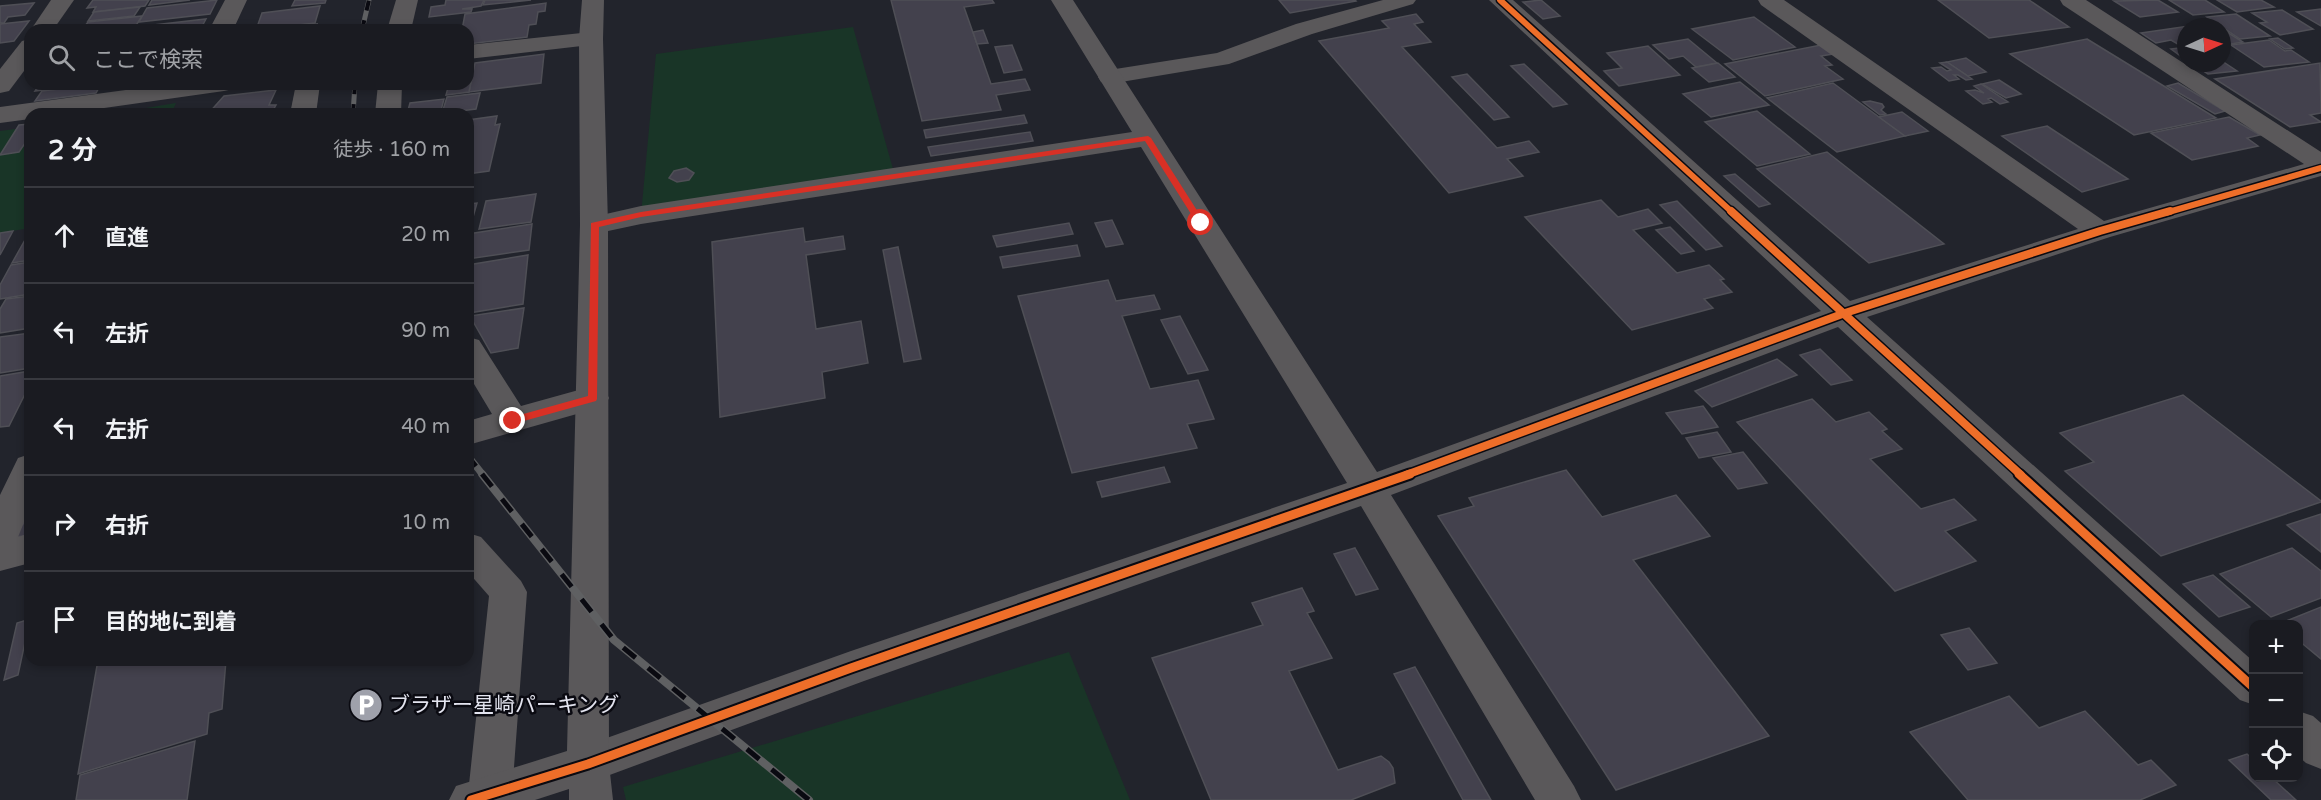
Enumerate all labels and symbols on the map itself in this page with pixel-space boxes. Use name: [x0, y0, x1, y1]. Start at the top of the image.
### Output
north arrow: [2177, 18, 2231, 72]
route start: [1187, 209, 1213, 235]
route end: [499, 407, 525, 433]
parking icon: ブラザー星崎パーキング: [348, 687, 384, 723]
place label: ブラザー星崎パーキング: [389, 693, 619, 718]

